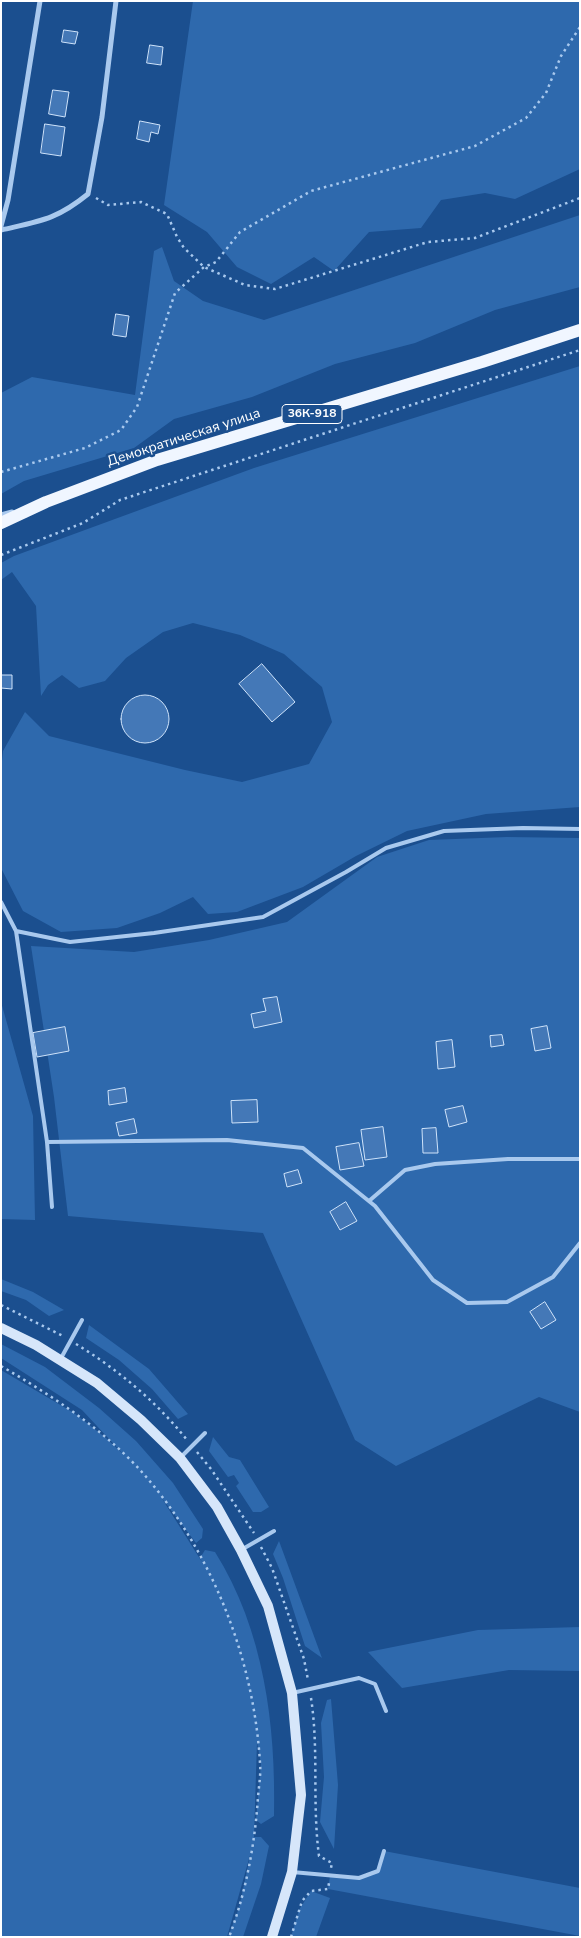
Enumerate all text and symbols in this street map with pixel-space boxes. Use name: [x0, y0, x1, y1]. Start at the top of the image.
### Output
road number: 36К-918: [282, 404, 342, 424]
street label: Демократическая улица: [105, 405, 263, 471]

